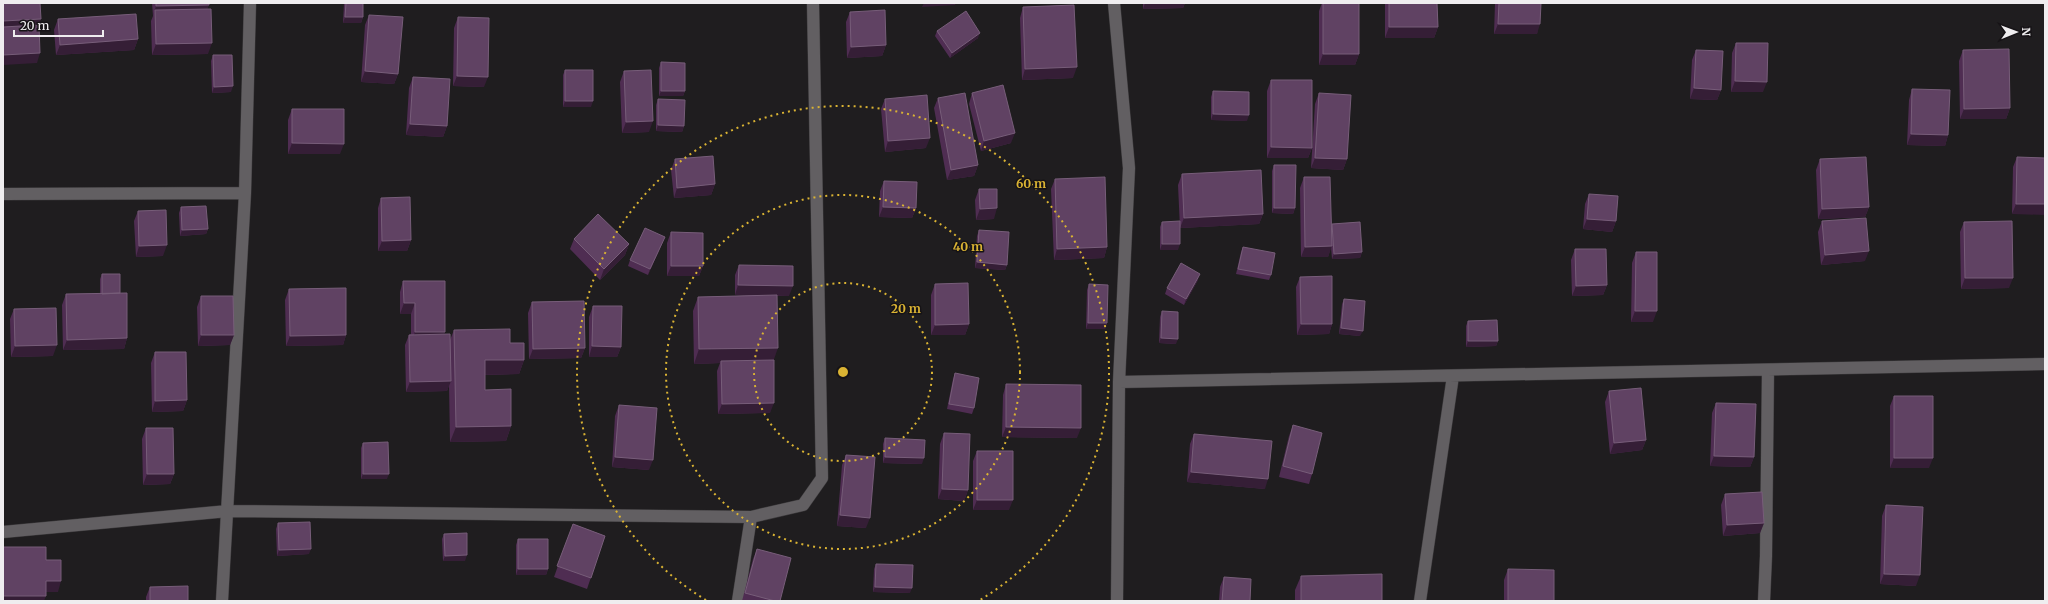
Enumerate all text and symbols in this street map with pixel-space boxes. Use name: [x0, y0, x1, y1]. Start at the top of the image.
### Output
scale bar: [14, 12, 103, 38]
north arrow: [1996, 12, 2036, 52]
text: 20 m: [20, 18, 49, 33]
text: N: [2019, 27, 2033, 37]
text: 60 m: [1016, 176, 1046, 191]
text: 40 m: [953, 239, 983, 254]
text: 20 m: [891, 301, 921, 316]
centre of rings: [836, 365, 850, 379]

